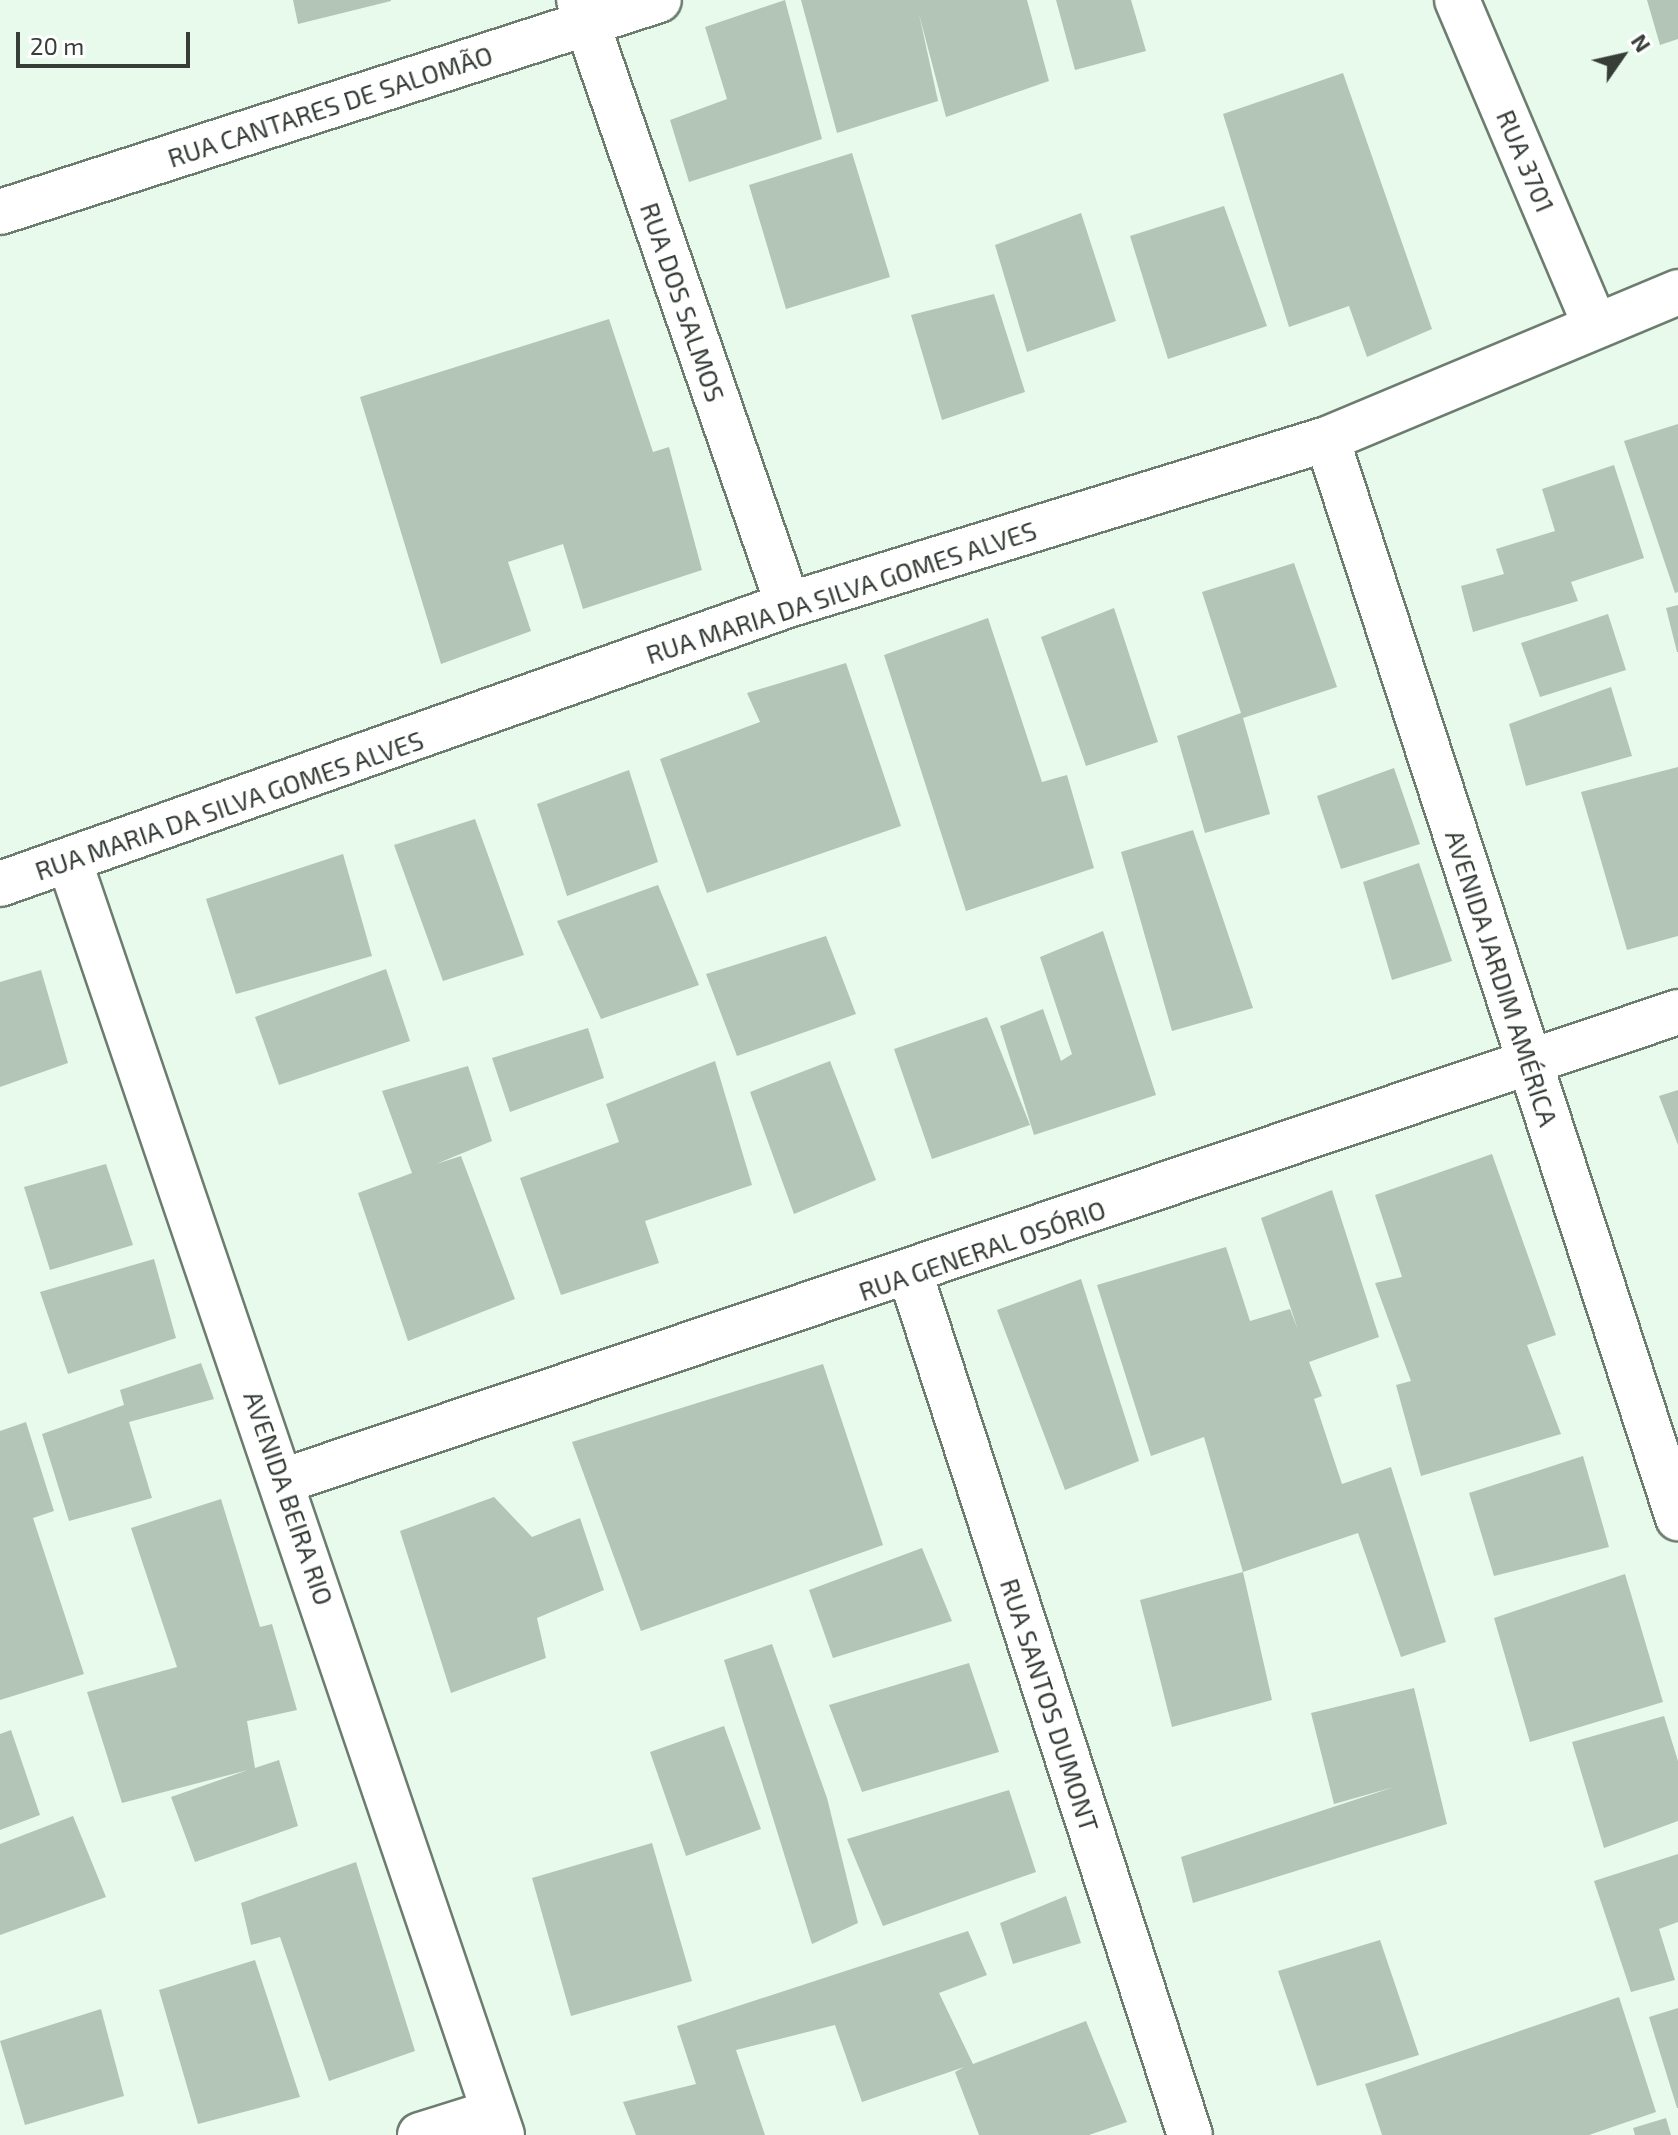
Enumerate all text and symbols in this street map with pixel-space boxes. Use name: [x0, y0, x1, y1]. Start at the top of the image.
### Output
scale bar: [20, 16, 194, 66]
north arrow: [1582, 16, 1662, 96]
text: N: [1627, 29, 1657, 56]
text: 20 m: [30, 31, 84, 60]
street label: RUA CANTARES DE SALOMÃO: [163, 39, 497, 173]
street label: RUA 3701: [1490, 105, 1562, 217]
street label: RUA DOS SALMOS: [634, 198, 732, 406]
street label: RUA MARIA DA SILVA GOMES ALVES: [640, 514, 1042, 670]
street label: RUA MARIA DA SILVA GOMES ALVES: [29, 723, 429, 887]
street label: AVENIDA JARDIM AMÉRICA: [1439, 825, 1565, 1131]
street label: RUA GENERAL OSÓRIO: [854, 1193, 1110, 1307]
street label: AVENIDA BEIRA RIO: [238, 1386, 340, 1610]
street label: RUA SANTOS DUMONT: [994, 1574, 1106, 1836]

